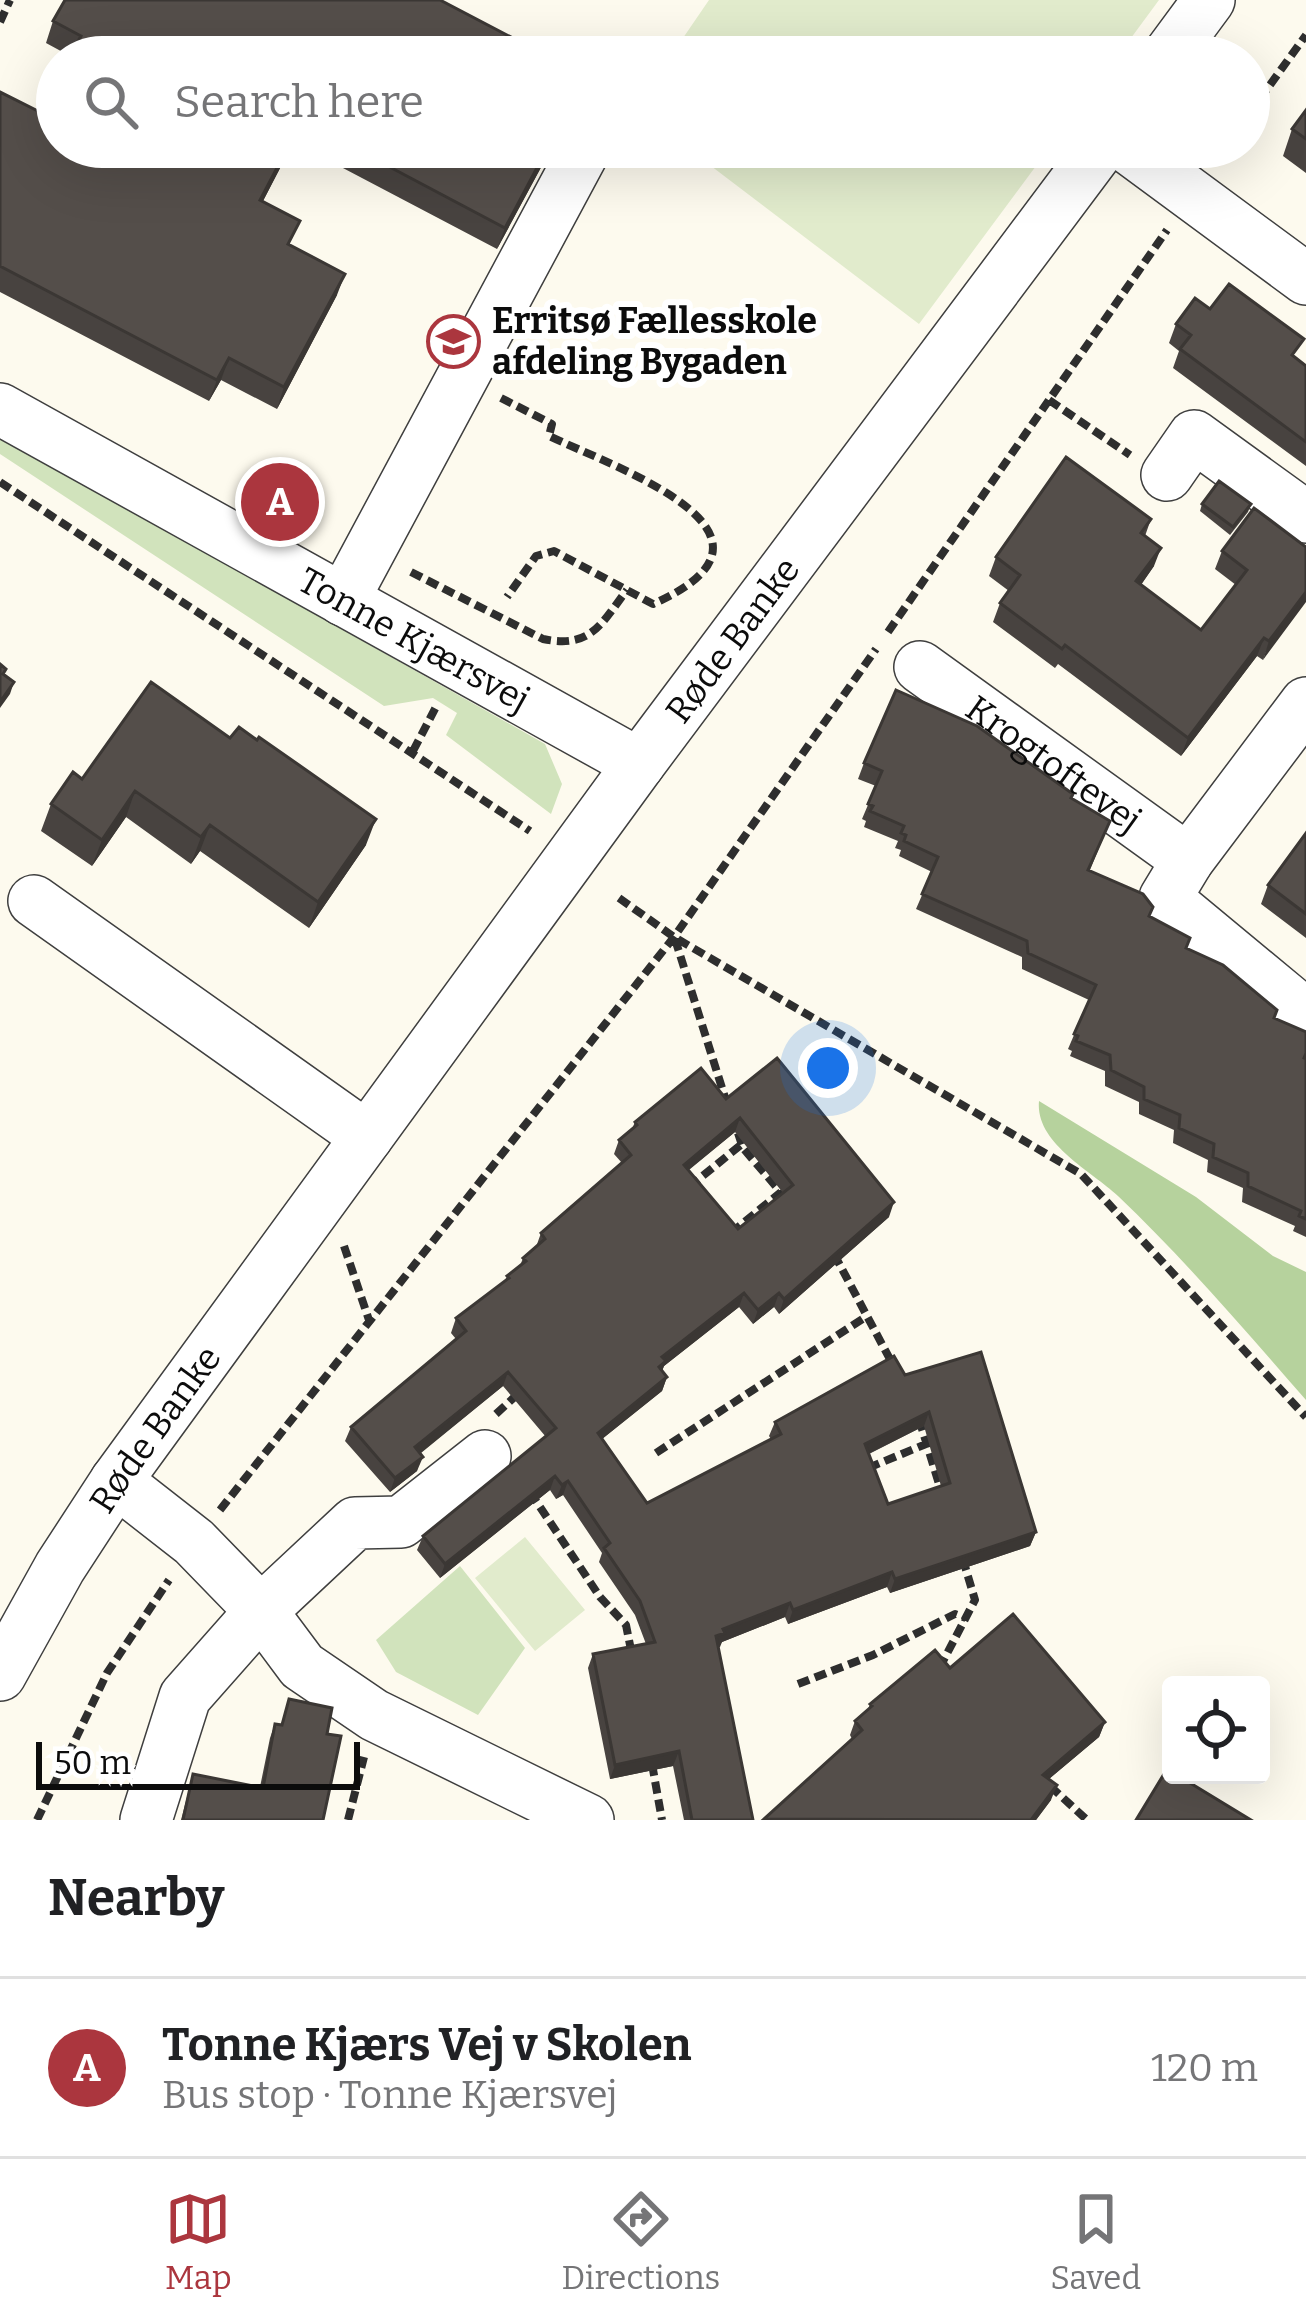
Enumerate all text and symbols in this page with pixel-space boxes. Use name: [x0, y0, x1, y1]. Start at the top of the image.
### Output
search box: [36, 36, 1270, 168]
icon: search: [78, 69, 144, 135]
text: Search here: [174, 75, 424, 129]
place label: Erritsø Fællesskole afdeling Bygaden: [492, 299, 817, 384]
school or university icon: Erritsø Fællesskole afdeling Bygaden: [425, 313, 481, 369]
pin: A: [241, 457, 319, 547]
street label: Røde Banke: [657, 549, 809, 732]
street label: Tonne Kjærsvej: [291, 558, 537, 722]
street label: Krogtoftevej: [957, 686, 1150, 842]
your location: [798, 1038, 858, 1098]
street label: Røde Banke: [80, 1337, 230, 1521]
map controls: [1162, 1676, 1270, 1784]
button: locate: [1162, 1676, 1270, 1784]
scale bar: [36, 1736, 360, 1789]
text: 50 m: [54, 1743, 131, 1783]
text: Nearby: [48, 1867, 224, 1929]
text: Tonne Kjærs Vej v Skolen: [162, 2018, 692, 2072]
text: A: [73, 2045, 101, 2091]
text: 120 m: [1151, 2045, 1258, 2091]
text: Bus stop · Tonne Kjærsvej: [162, 2072, 618, 2118]
tab: Map: [165, 2186, 232, 2298]
tab: Directions: [562, 2186, 720, 2298]
tab: Saved: [1050, 2186, 1141, 2298]

